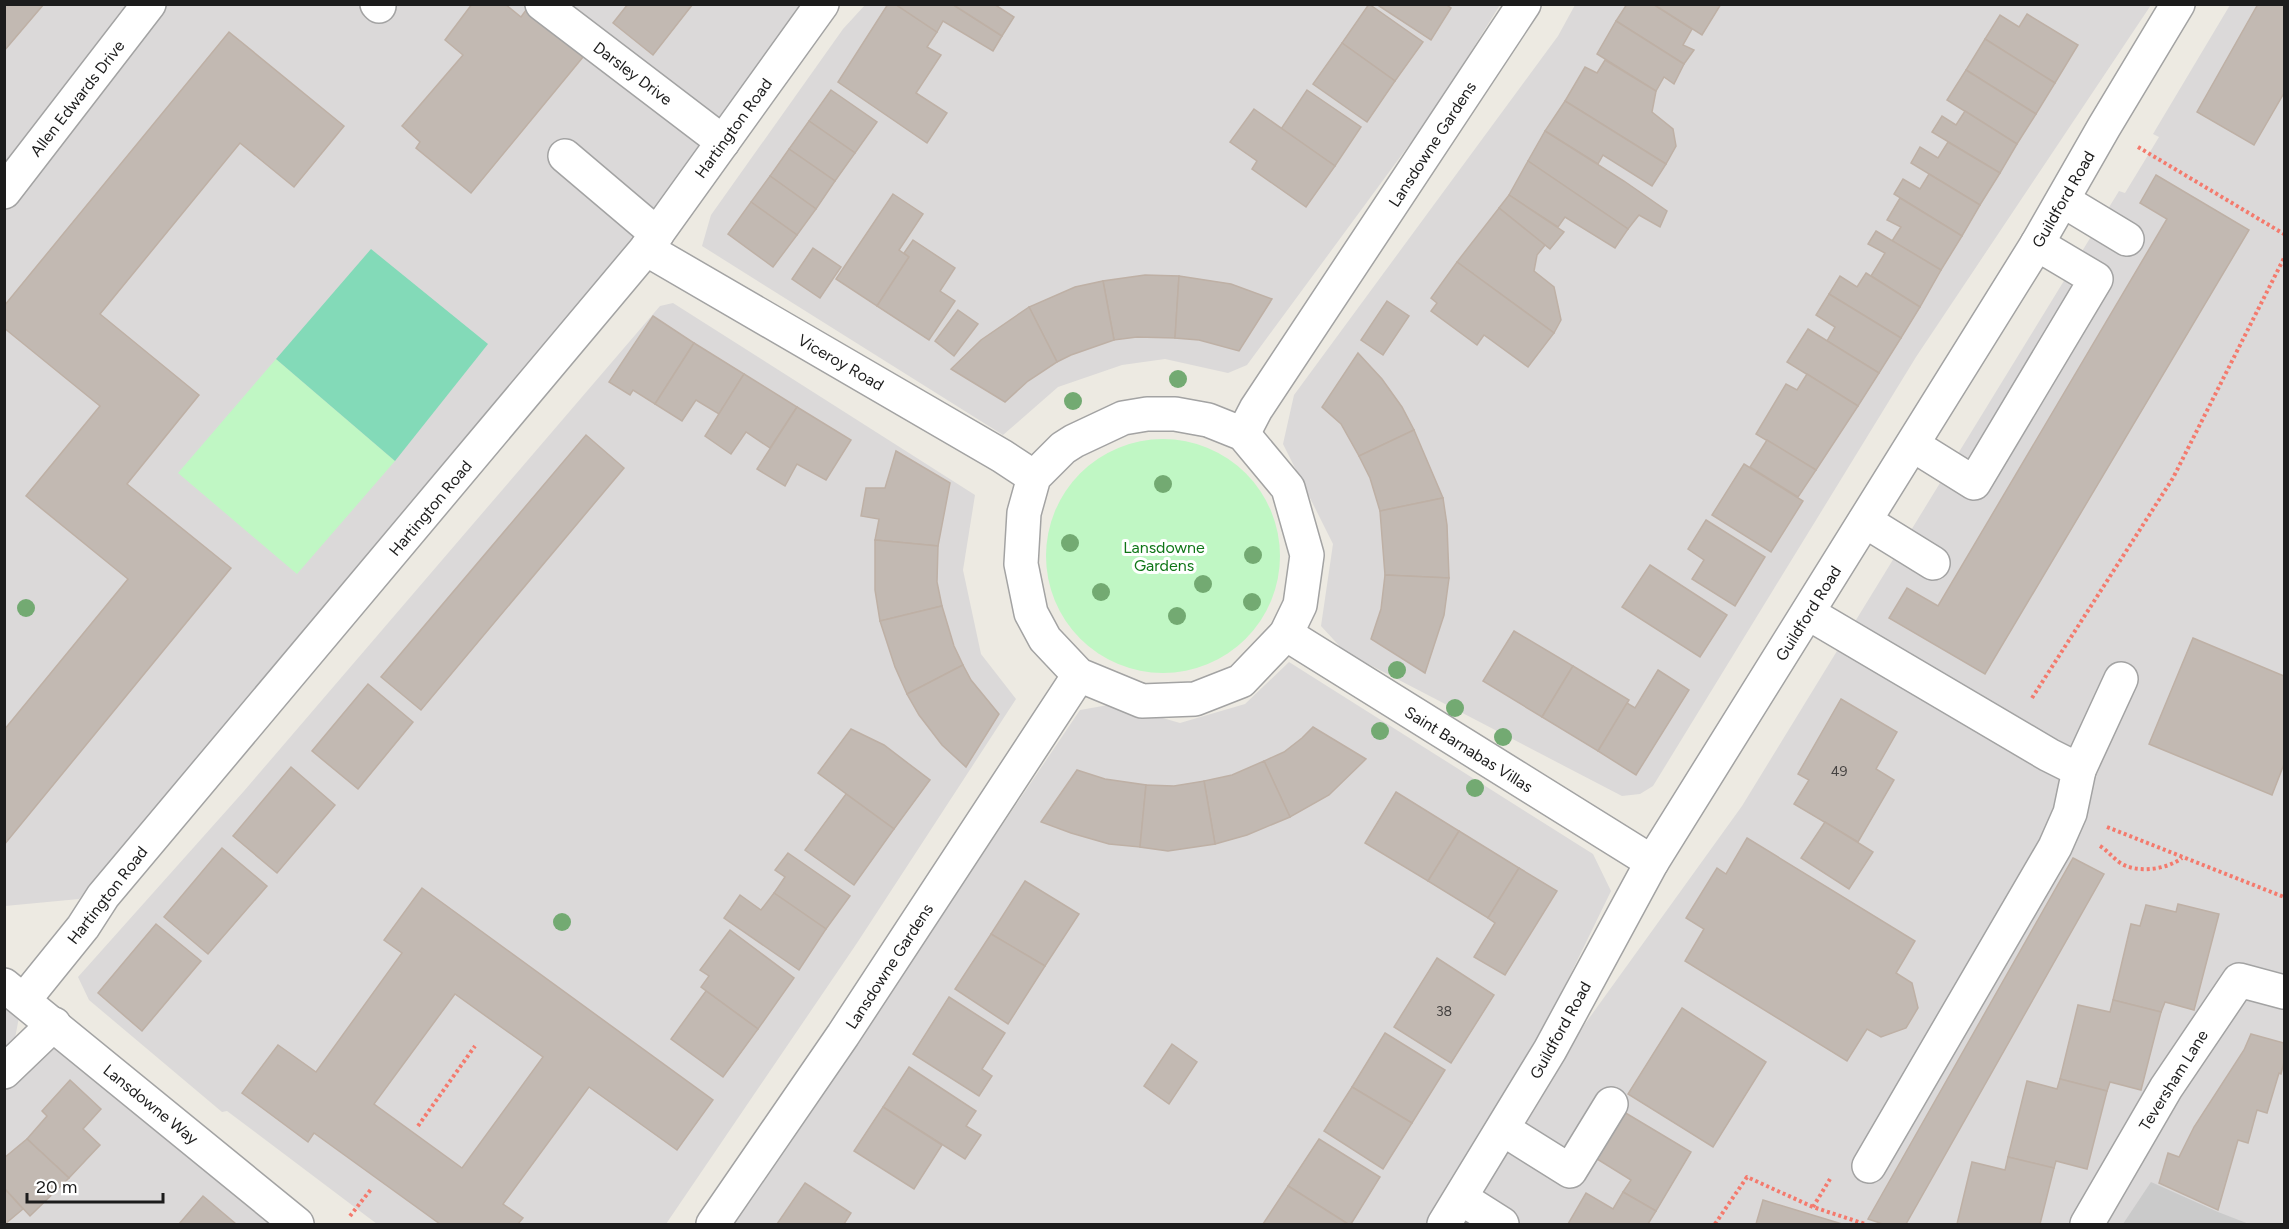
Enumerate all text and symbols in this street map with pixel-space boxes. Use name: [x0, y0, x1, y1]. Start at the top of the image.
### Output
street label: Allen Edwards Drive: [26, 36, 129, 160]
street label: Darsley Drive: [590, 38, 676, 109]
street label: Hartington Road: [691, 75, 776, 182]
street label: Lansdowne Gardens: [1385, 78, 1480, 211]
street label: Guildford Road: [2028, 148, 2099, 251]
street label: Viceroy Road: [794, 330, 887, 395]
street label: Hartington Road: [385, 457, 476, 560]
park label: Lansdowne Gardens: [1123, 538, 1205, 575]
street label: Guildford Road: [1772, 562, 1845, 664]
street label: Saint Barnabas Villas: [1401, 702, 1536, 797]
house number: 49: [1831, 763, 1847, 780]
street label: Hartington Road: [63, 843, 151, 948]
street label: Lansdowne Gardens: [842, 900, 937, 1033]
street label: Guildford Road: [1526, 978, 1595, 1082]
house number: 38: [1436, 1003, 1452, 1020]
street label: Teversham Lane: [2135, 1026, 2212, 1134]
street label: Lansdowne Way: [99, 1060, 202, 1149]
scale bar: [27, 1166, 164, 1204]
text: 20 m: [36, 1176, 77, 1198]

